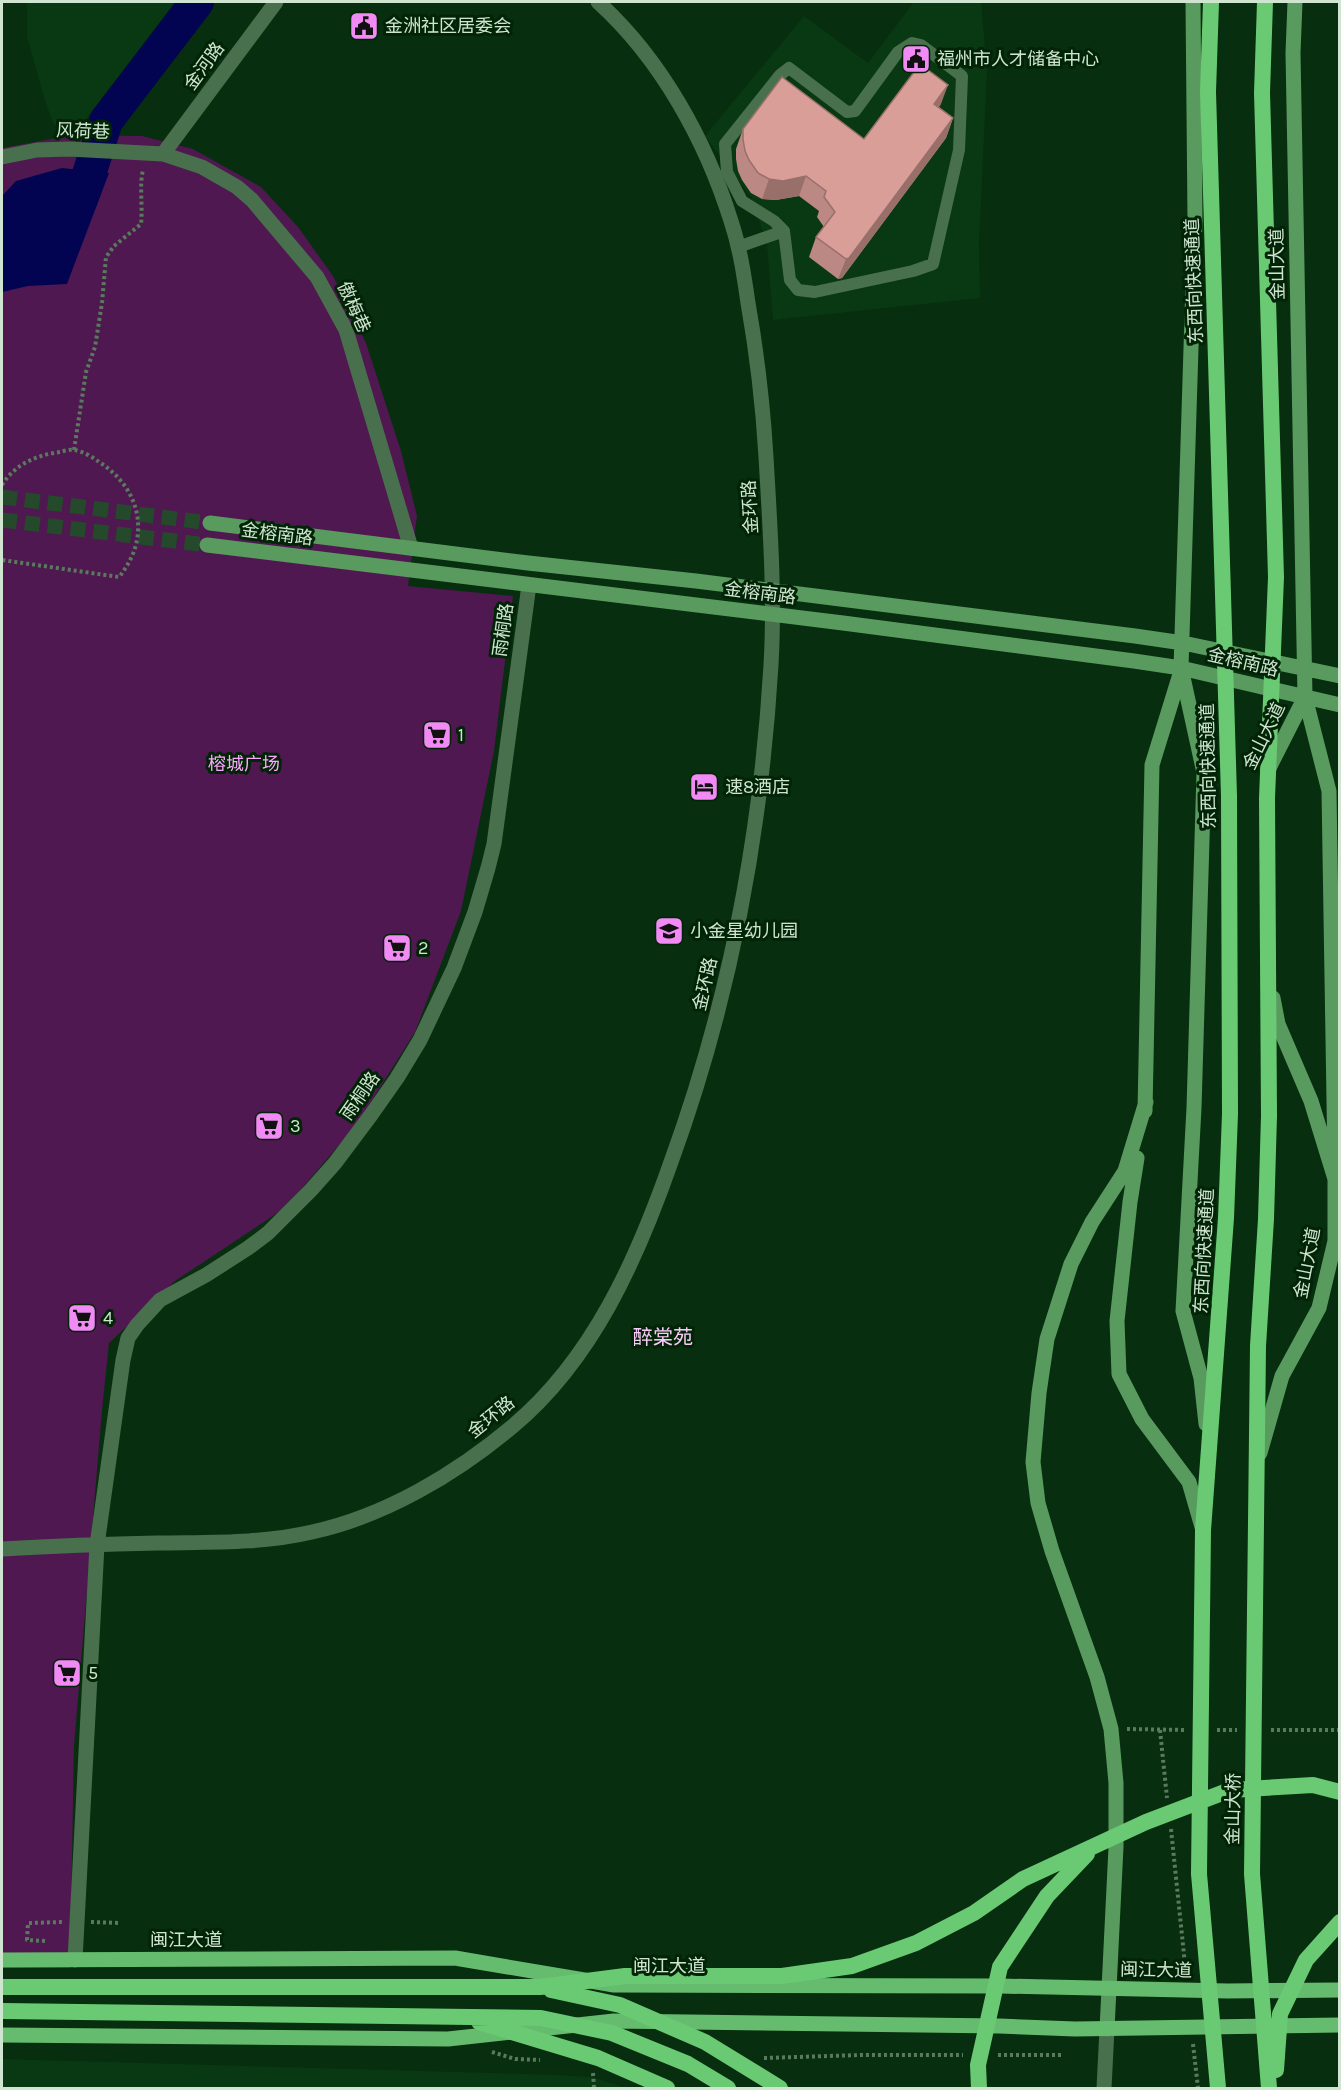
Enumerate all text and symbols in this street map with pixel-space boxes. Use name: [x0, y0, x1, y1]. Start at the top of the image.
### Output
public building icon: 金洲社区居委会: [348, 10, 380, 42]
place label: 金洲社区居委会: [385, 15, 511, 37]
street label: 金河路: [179, 38, 229, 94]
public building icon: 福州市人才储备中心: [900, 43, 932, 75]
place label: 福州市人才储备中心: [937, 48, 1099, 70]
street label: 风荷巷: [56, 119, 110, 143]
street label: 东西向快速通道: [1181, 218, 1207, 344]
street label: 金山大道: [1265, 228, 1289, 300]
street label: 傲梅巷: [333, 278, 375, 336]
street label: 金环路: [738, 479, 762, 535]
street label: 金榕南路: [240, 519, 314, 549]
street label: 金榕南路: [723, 578, 797, 608]
street label: 雨桐路: [488, 602, 518, 658]
street label: 金榕南路: [1205, 643, 1281, 681]
street label: 金山大道: [1238, 699, 1290, 773]
street label: 东西向快速通道: [1196, 703, 1220, 829]
supermarket icon: 1: [421, 719, 453, 751]
place label: 1: [458, 724, 464, 746]
park label: 榕城广场: [208, 753, 280, 775]
hotel icon: 速8酒店: [688, 771, 720, 803]
place label: 速8酒店: [725, 776, 790, 798]
school or university icon: 小金星幼儿园: [653, 915, 685, 947]
place label: 小金星幼儿园: [690, 920, 798, 942]
supermarket icon: 2: [381, 932, 413, 964]
place label: 2: [418, 937, 428, 959]
street label: 金环路: [688, 955, 722, 1013]
street label: 雨桐路: [336, 1068, 384, 1124]
supermarket icon: 3: [253, 1110, 285, 1142]
place label: 3: [290, 1115, 301, 1137]
street label: 东西向快速通道: [1190, 1188, 1218, 1314]
street label: 金山大道: [1289, 1226, 1325, 1300]
supermarket icon: 4: [66, 1302, 98, 1334]
place label: 4: [103, 1307, 113, 1329]
district label: 醉棠苑: [633, 1326, 693, 1349]
street label: 金环路: [463, 1391, 519, 1443]
supermarket icon: 5: [51, 1657, 83, 1689]
place label: 5: [88, 1662, 98, 1684]
street label: 金山大桥: [1221, 1773, 1245, 1845]
street label: 闽江大道: [150, 1929, 222, 1951]
street label: 闽江大道: [633, 1955, 705, 1977]
street label: 闽江大道: [1120, 1958, 1192, 1982]

